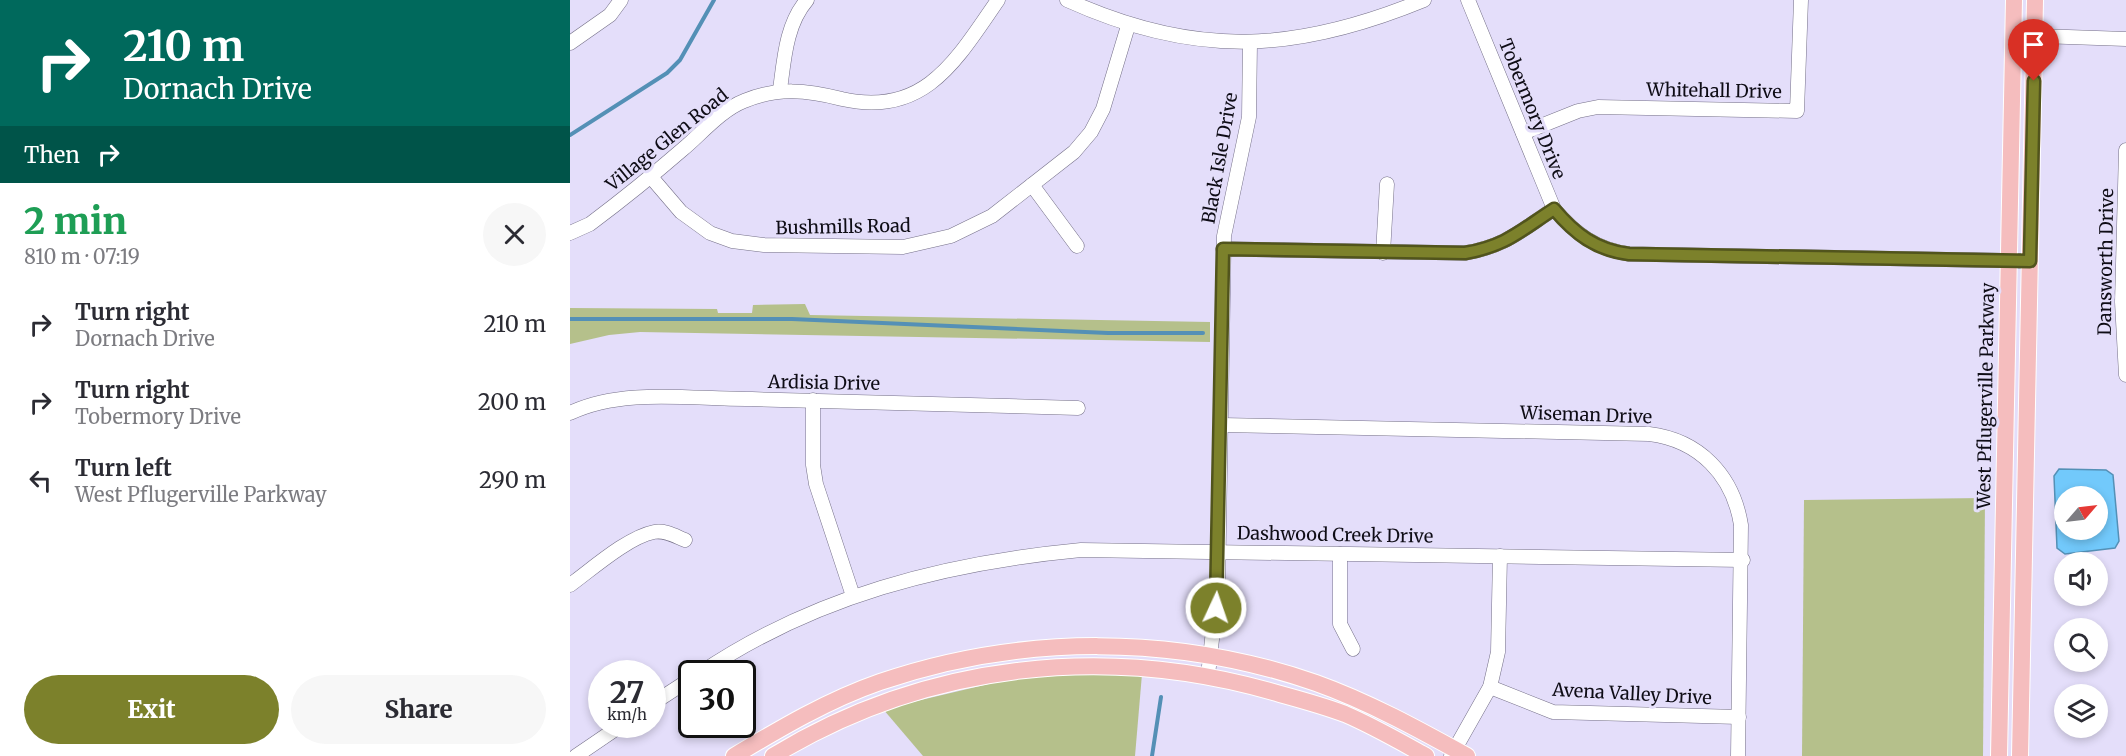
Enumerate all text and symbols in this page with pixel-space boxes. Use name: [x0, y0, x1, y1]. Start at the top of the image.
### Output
pin: [2008, 19, 2059, 81]
text: 210 m: [123, 20, 244, 72]
icon: right: [24, 24, 102, 102]
icon: arrive: [2017, 28, 2050, 61]
street label: Tobermory Drive: [1494, 35, 1571, 182]
text: Dornach Drive: [123, 72, 312, 106]
street label: Whitehall Drive: [1645, 78, 1782, 103]
street label: Village Glen Road: [600, 83, 733, 197]
street label: Black Isle Drive: [1197, 91, 1242, 225]
icon: right: [92, 138, 125, 171]
text: Then: [24, 141, 80, 169]
street label: Dansworth Drive: [2093, 188, 2118, 336]
text: 2 min: [24, 199, 127, 244]
button: close: [483, 203, 546, 266]
street label: Bushmills Road: [775, 214, 911, 239]
text: 810 m · 07:19: [24, 244, 140, 269]
street label: West Pflugerville Parkway: [1972, 282, 1999, 510]
text: Turn right: [75, 298, 189, 326]
icon: right: [24, 308, 57, 341]
text: 210 m: [483, 310, 546, 338]
text: Dornach Drive: [75, 326, 215, 351]
street label: Ardisia Drive: [767, 370, 880, 395]
text: Turn right: [75, 376, 189, 404]
icon: right: [24, 386, 57, 419]
text: 200 m: [478, 388, 546, 416]
street label: Wiseman Drive: [1518, 401, 1653, 428]
text: Tobermory Drive: [75, 404, 241, 429]
text: Turn left: [75, 454, 172, 482]
icon: left: [24, 464, 57, 497]
text: 290 m: [479, 466, 546, 494]
text: West Pflugerville Parkway: [75, 482, 327, 507]
north arrow: [2054, 486, 2108, 540]
map controls: [2054, 486, 2108, 738]
street label: Dashwood Creek Drive: [1237, 521, 1433, 548]
button: sound: [2054, 552, 2108, 606]
position arrow: [1184, 576, 1248, 640]
button: search: [2054, 618, 2108, 672]
speed limit sign: 30: [678, 660, 756, 738]
text: 27: [610, 673, 644, 711]
button: Exit: [24, 675, 279, 744]
button: Share: [291, 675, 546, 744]
street label: Avena Valley Drive: [1551, 678, 1712, 709]
button: layers: [2054, 684, 2108, 738]
text: km/h: [607, 705, 647, 724]

